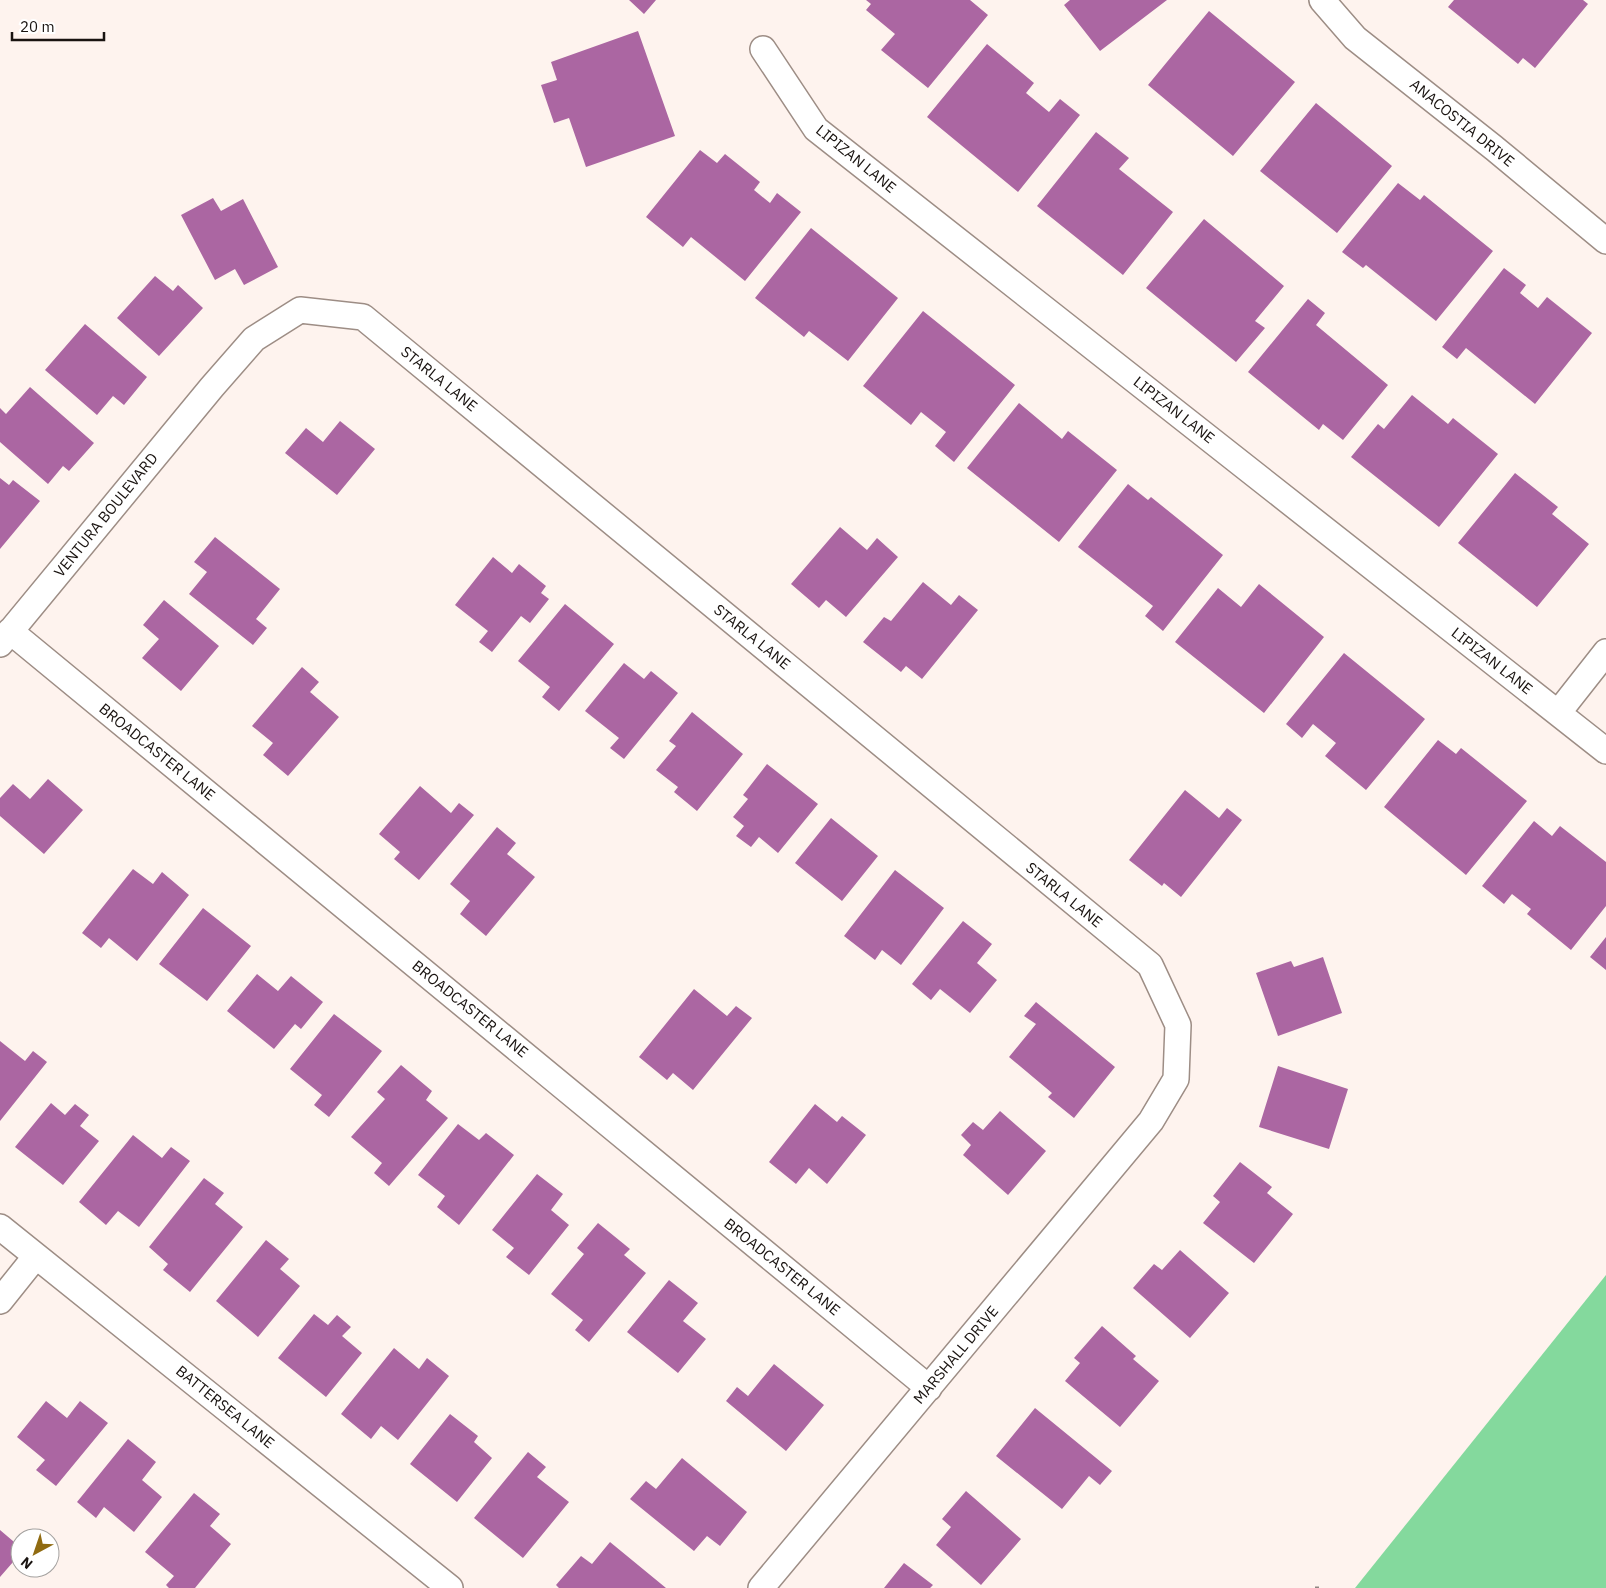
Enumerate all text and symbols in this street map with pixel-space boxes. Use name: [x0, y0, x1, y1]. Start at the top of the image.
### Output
scale bar: [12, 10, 105, 42]
text: 20 m: [20, 17, 55, 36]
street label: ANACOSTIA DRIVE: [1406, 75, 1518, 171]
street label: LIPIZAN LANE: [812, 120, 900, 197]
street label: STARLA LANE: [397, 342, 481, 415]
street label: LIPIZAN LANE: [1130, 372, 1219, 447]
street label: VENTURA BOULEVARD: [50, 449, 162, 581]
street label: STARLA LANE: [710, 600, 794, 673]
street label: LIPIZAN LANE: [1448, 623, 1537, 698]
street label: BROADCASTER LANE: [95, 699, 219, 804]
street label: STARLA LANE: [1022, 858, 1106, 931]
street label: BROADCASTER LANE: [408, 956, 532, 1061]
street label: BROADCASTER LANE: [720, 1214, 844, 1319]
street label: MARSHALL DRIVE: [909, 1302, 1002, 1408]
street label: BATTERSEA LANE: [172, 1361, 279, 1452]
north arrow: [10, 1528, 60, 1578]
text: N: [17, 1553, 36, 1573]

